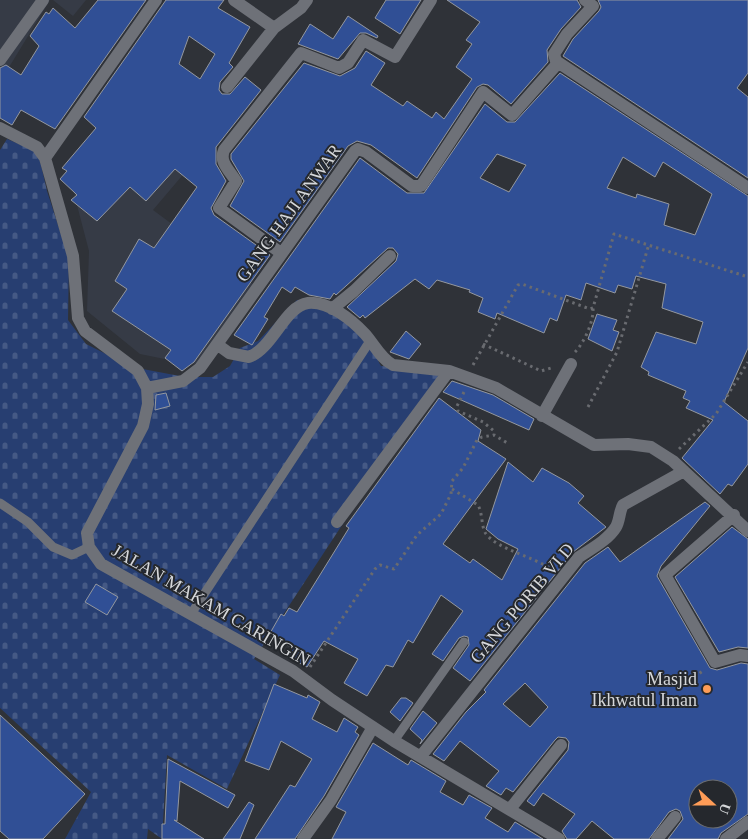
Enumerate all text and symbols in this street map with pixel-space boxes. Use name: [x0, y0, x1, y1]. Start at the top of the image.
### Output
street label: GANG HAJI ANWAR: [232, 140, 346, 286]
street label: GANG PORIB VI D: [466, 539, 578, 667]
street label: JALAN MAKAM CARINGIN: [109, 540, 313, 670]
place label: Masjid Ikhwatul Iman: [592, 669, 697, 710]
marker: Masjid Ikhwatul Iman: [701, 683, 713, 695]
north arrow: [688, 779, 738, 829]
text: U: [716, 801, 733, 816]

